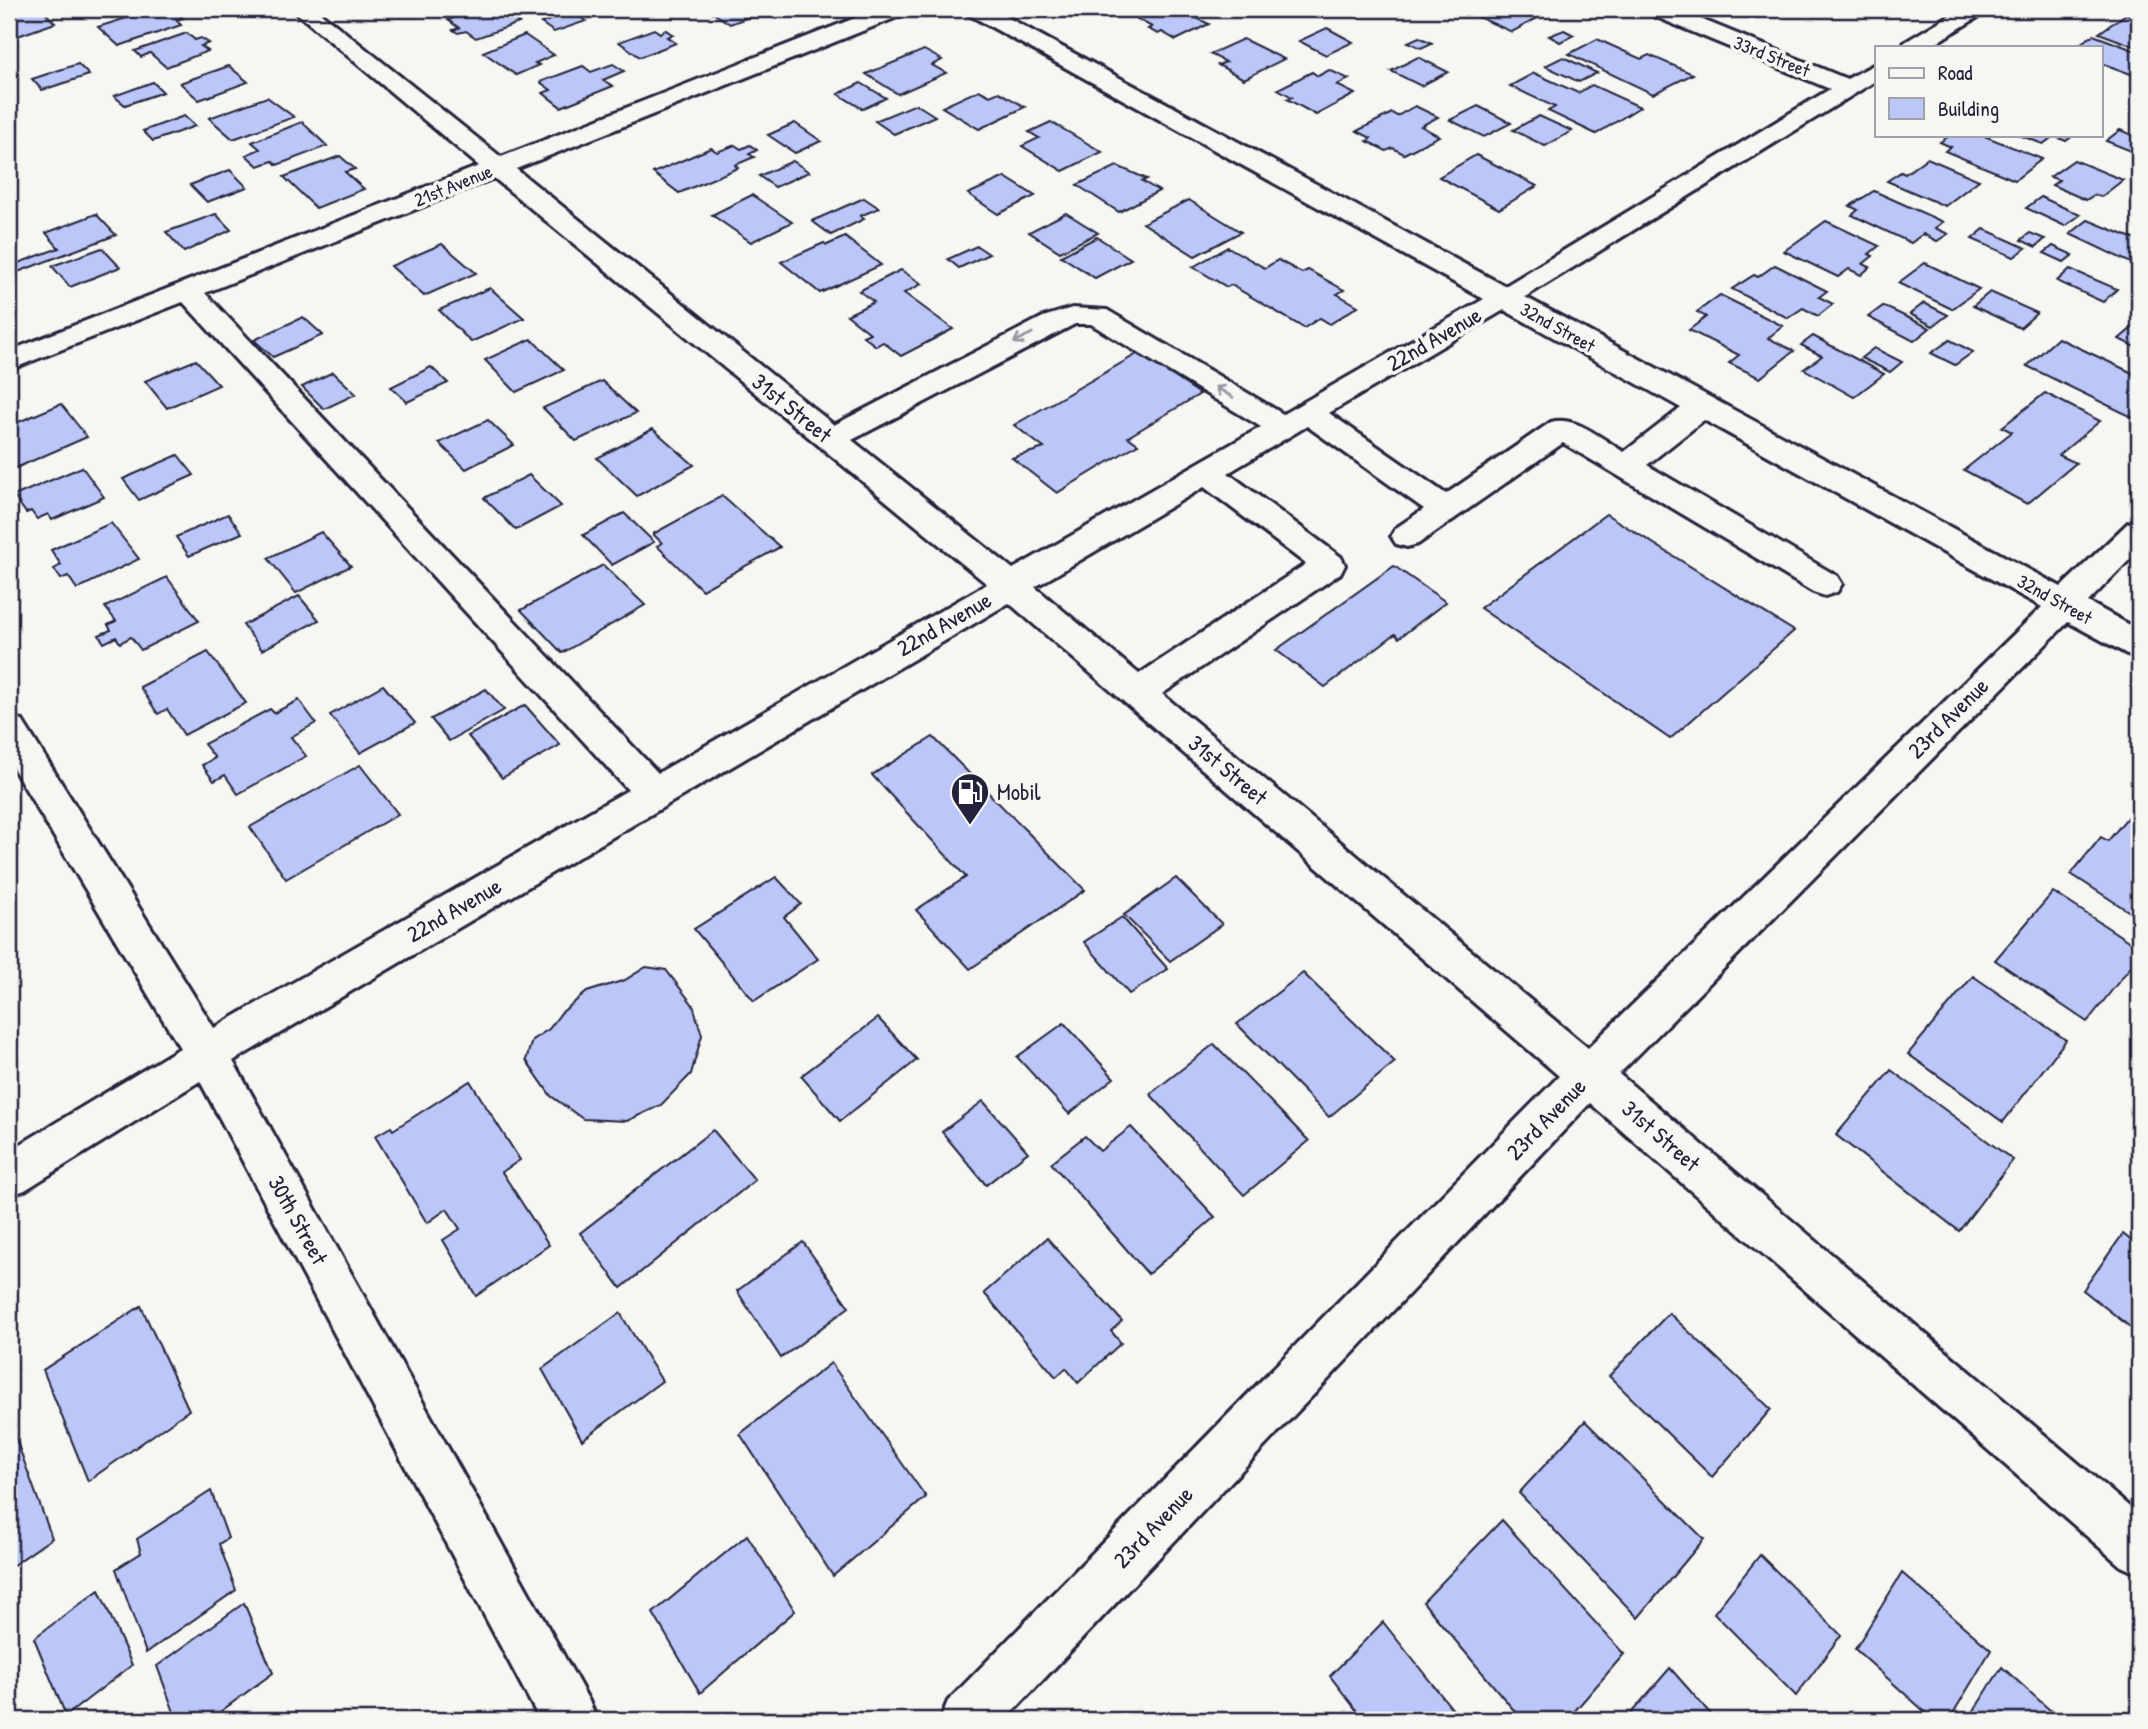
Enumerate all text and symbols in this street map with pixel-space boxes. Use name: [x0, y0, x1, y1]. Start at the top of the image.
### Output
street label: 33rd Street: [1730, 29, 1815, 83]
legend: [1875, 46, 2102, 136]
text: Road: [1938, 58, 1972, 87]
text: Building: [1938, 94, 1999, 123]
street label: 21st Avenue: [410, 157, 496, 212]
street label: 32nd Street: [1516, 296, 1601, 358]
street label: 22nd Avenue: [1381, 299, 1487, 378]
one-way arrow: [1013, 332, 1033, 346]
street label: 31st Street: [746, 366, 840, 450]
one-way arrow: [1215, 385, 1235, 399]
street label: 32nd Street: [2013, 568, 2098, 630]
street label: 22nd Avenue: [891, 584, 997, 663]
street label: 23rd Avenue: [1900, 670, 1995, 765]
street label: 31st Street: [1182, 727, 1275, 812]
fuel station icon: Mobil: [949, 771, 991, 826]
place label: Mobil: [997, 776, 1042, 807]
street label: 22nd Avenue: [401, 870, 507, 949]
street label: 23rd Avenue: [1499, 1071, 1592, 1166]
street label: 31st Street: [1616, 1093, 1708, 1179]
street label: 30th Street: [261, 1170, 336, 1271]
street label: 23rd Avenue: [1106, 1479, 1199, 1574]

